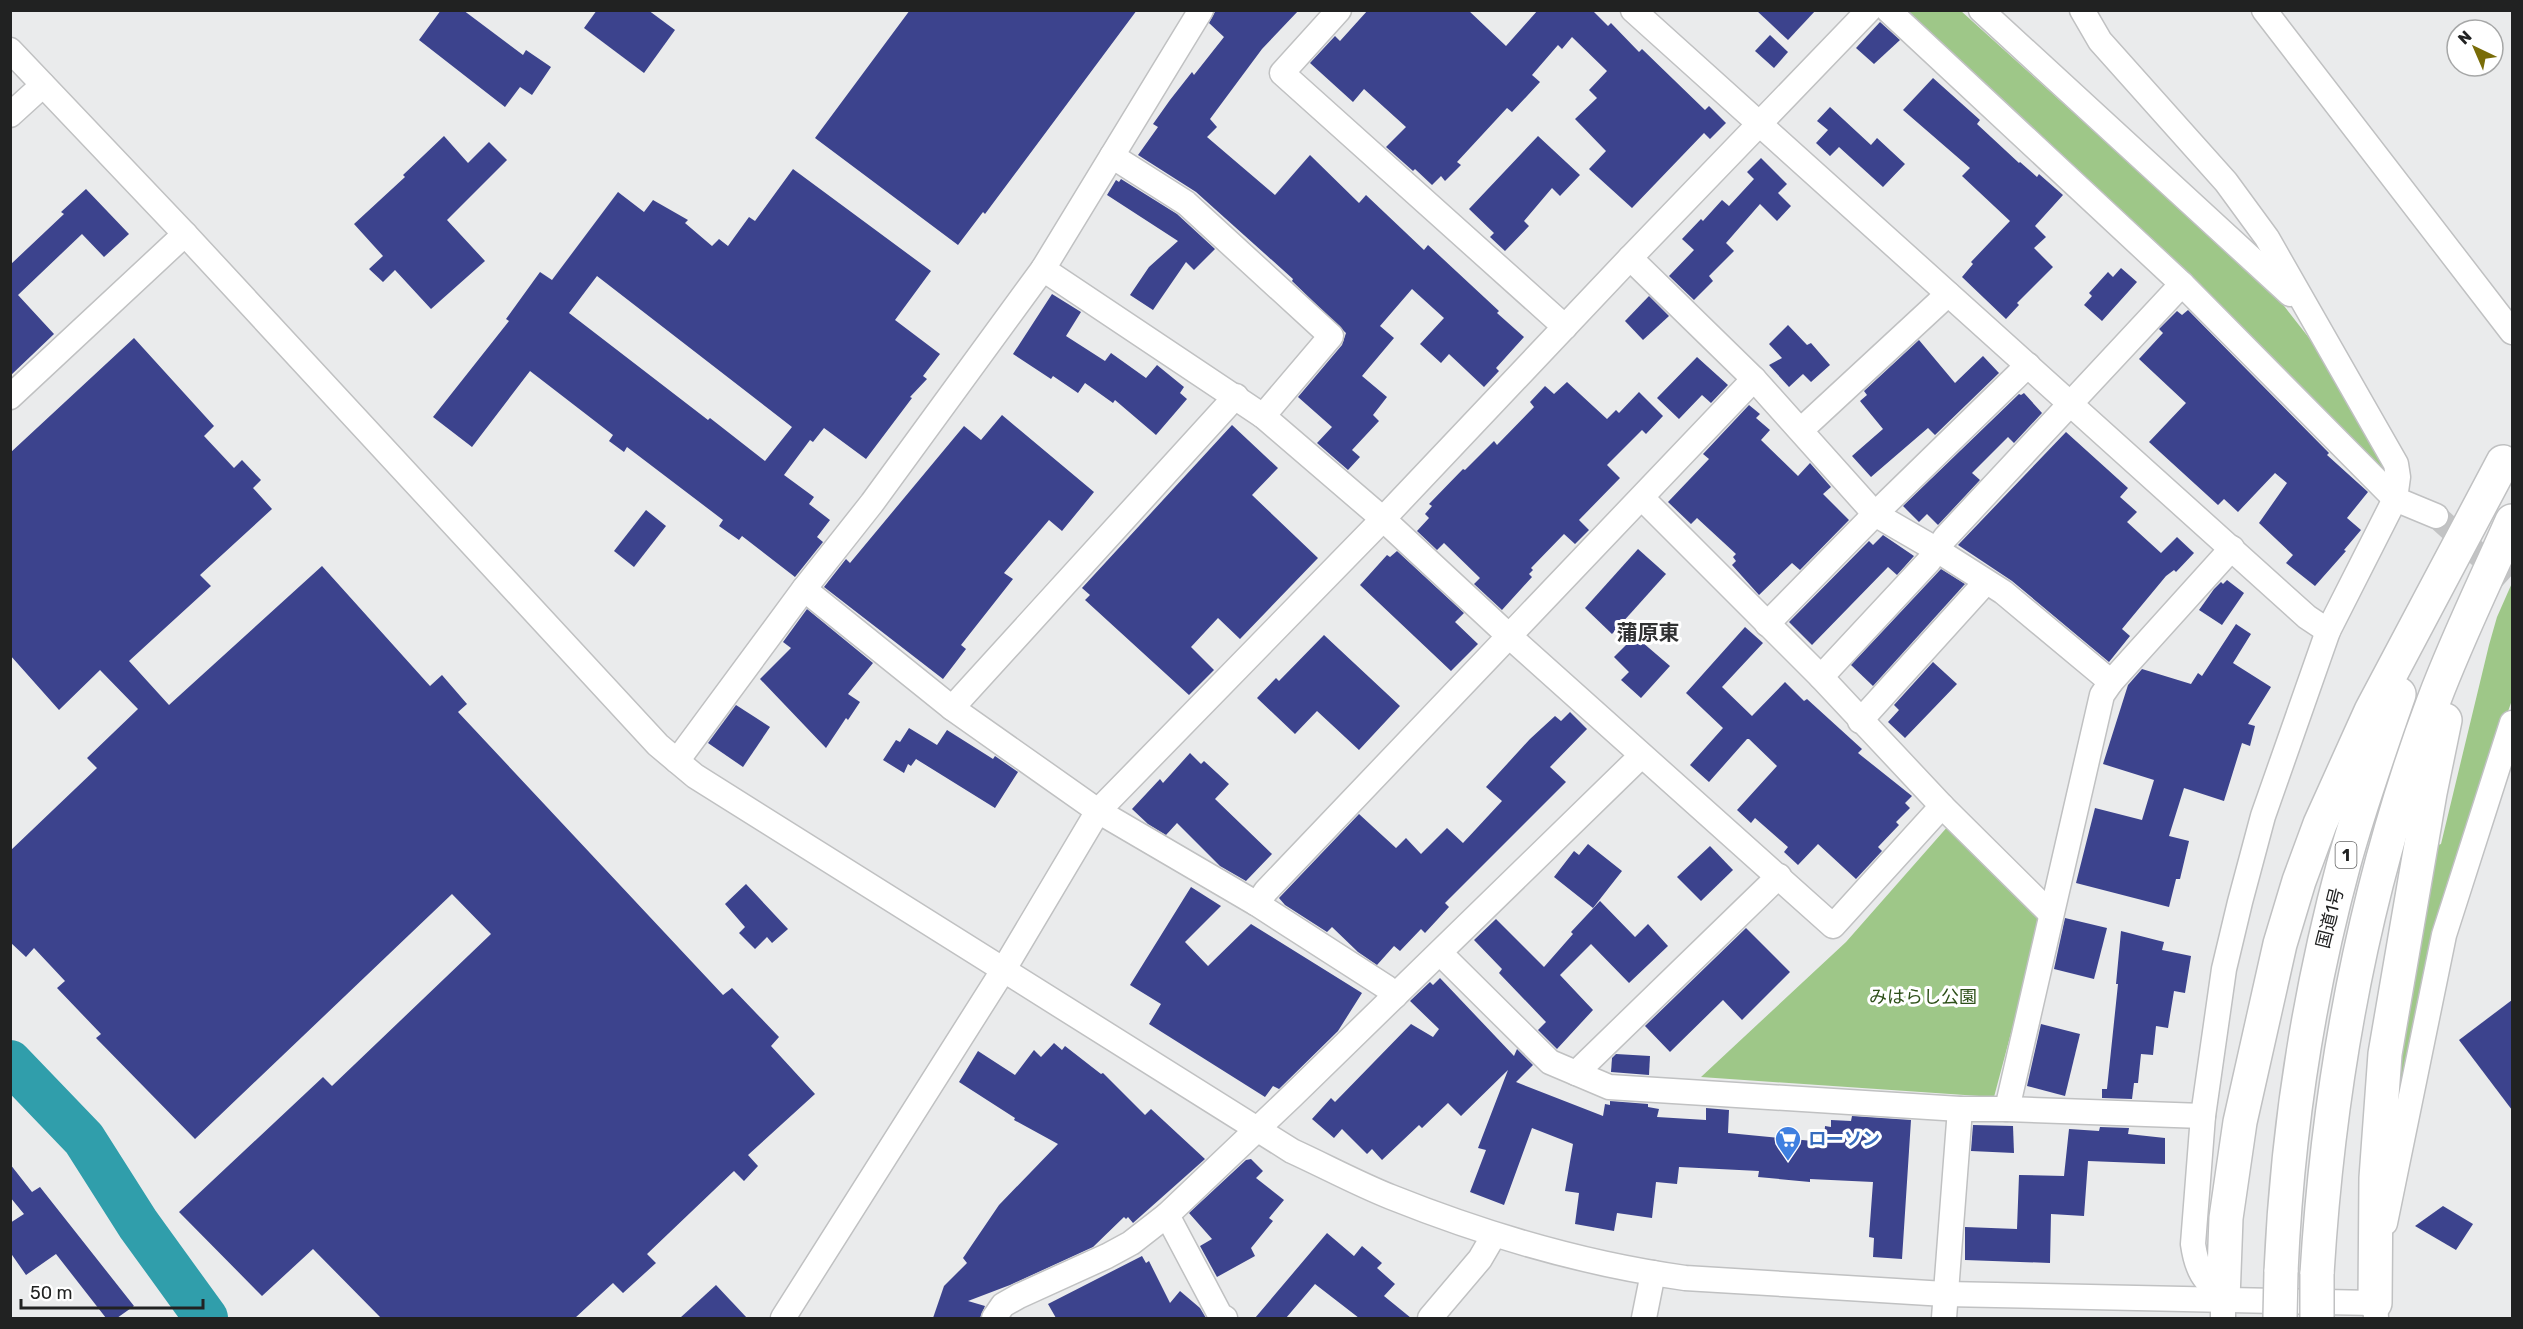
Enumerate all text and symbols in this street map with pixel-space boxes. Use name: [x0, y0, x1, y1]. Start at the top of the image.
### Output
north arrow: [2445, 18, 2505, 78]
text: N: [2454, 27, 2476, 48]
district label: 蒲原東: [1617, 620, 1680, 645]
road number: 1: [2336, 842, 2356, 868]
street label: 国道1号: [2312, 885, 2348, 951]
park label: みはらし公園: [1869, 986, 1977, 1008]
supermarket icon: ローソン: [1773, 1124, 1803, 1162]
place label: ローソン: [1808, 1128, 1880, 1150]
scale bar: [21, 1272, 202, 1310]
text: 50 m: [30, 1282, 73, 1304]

